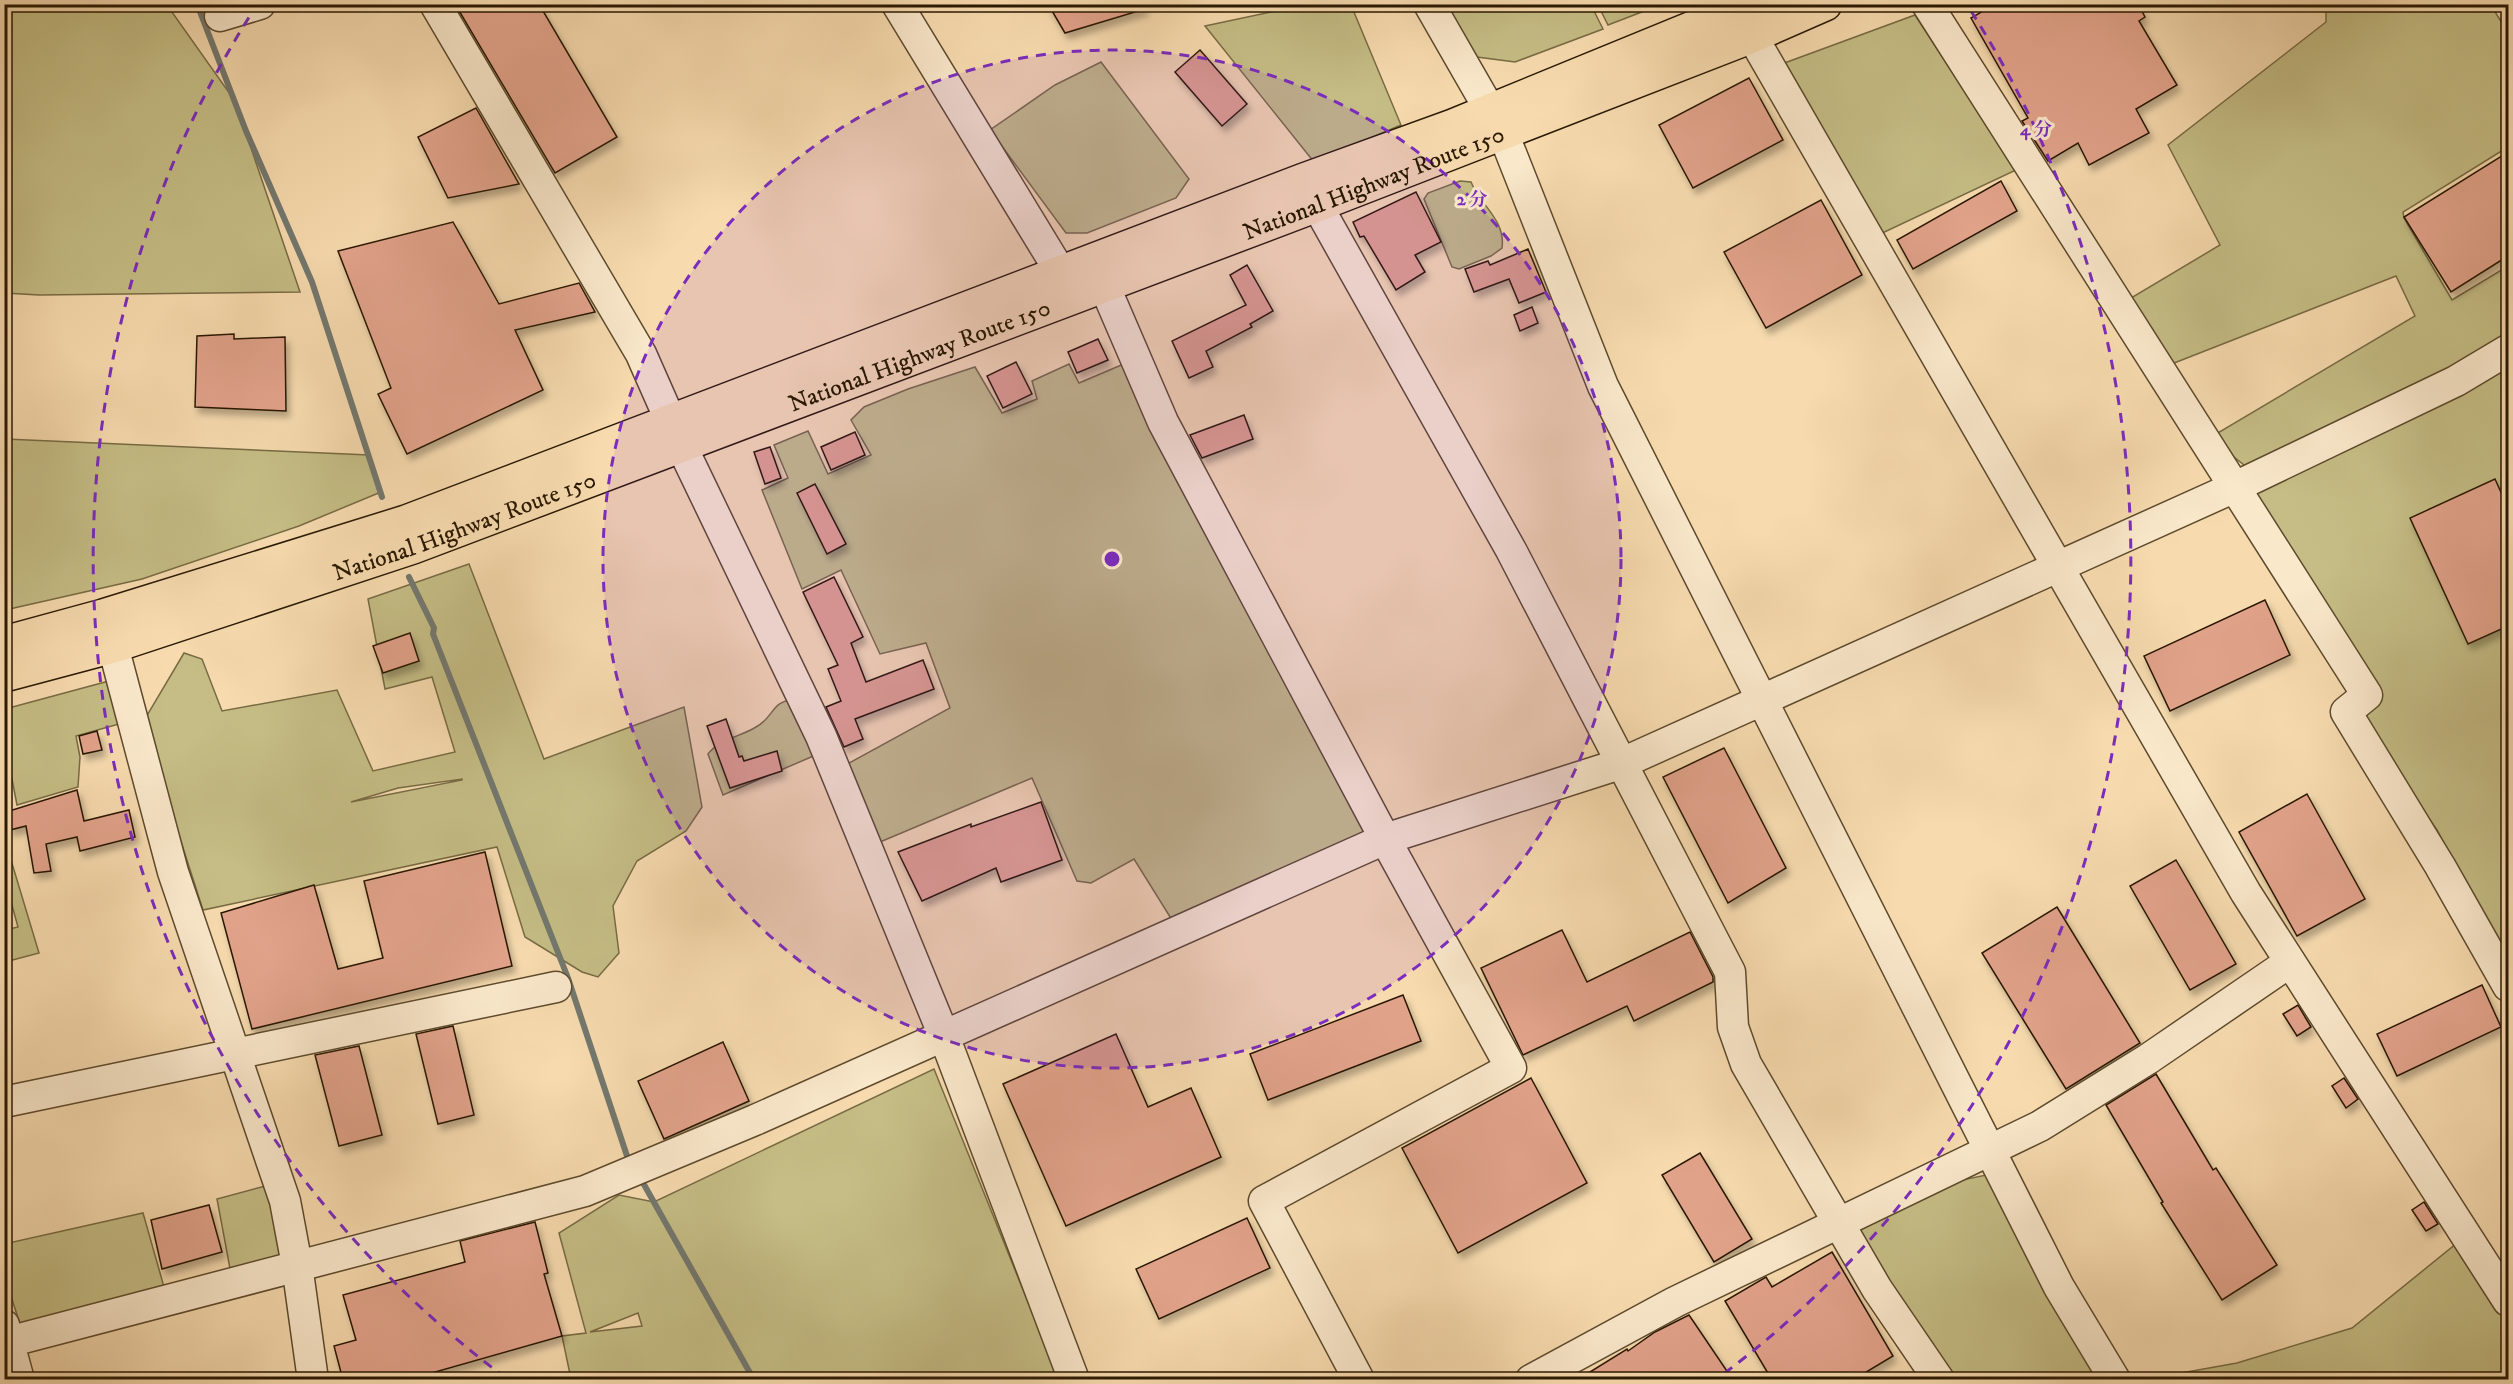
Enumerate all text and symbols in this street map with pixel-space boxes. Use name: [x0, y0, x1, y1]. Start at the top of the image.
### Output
text: 4 分: [2019, 119, 2052, 141]
street label: National Highway Route 150: [1239, 120, 1509, 248]
text: 2 分: [1457, 189, 1487, 211]
street label: National Highway Route 150: [784, 293, 1055, 420]
street label: National Highway Route 150: [329, 465, 600, 588]
centre of rings: [1102, 549, 1122, 569]

